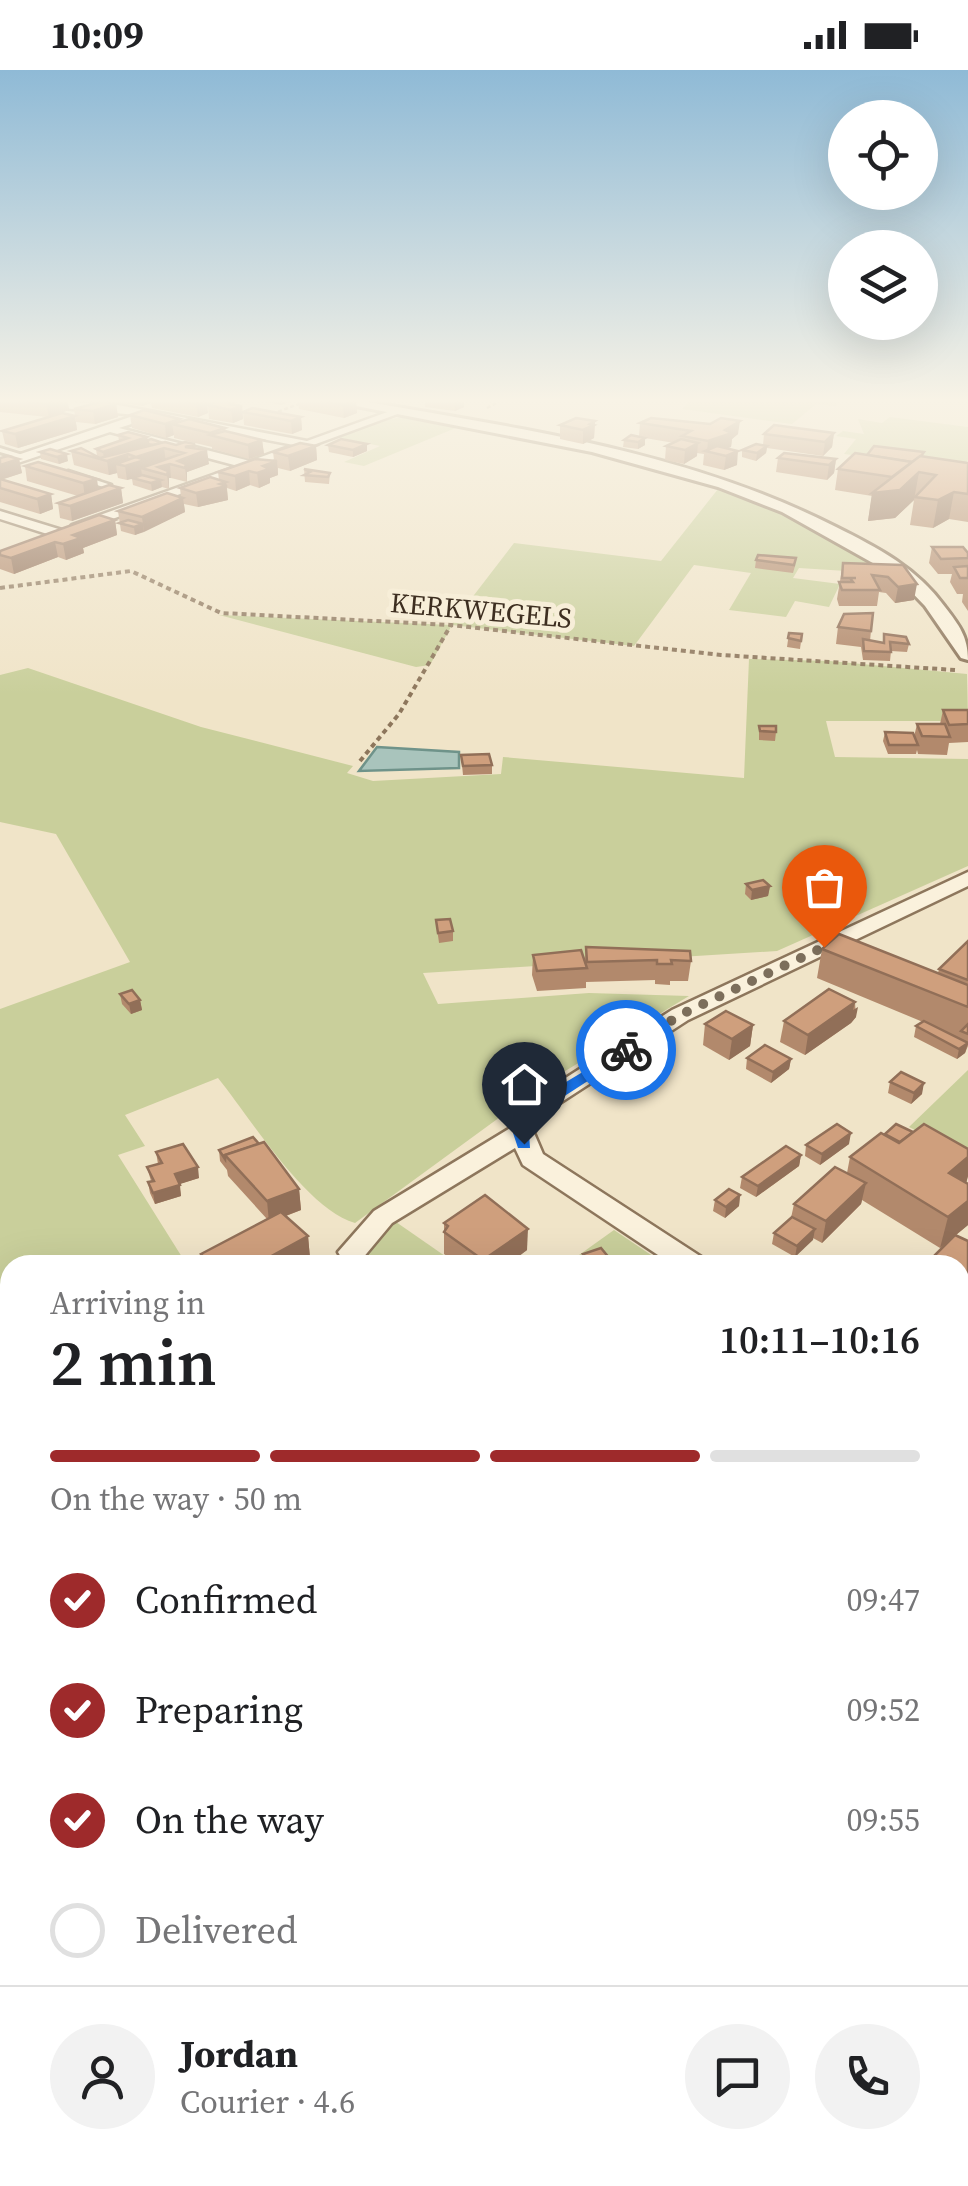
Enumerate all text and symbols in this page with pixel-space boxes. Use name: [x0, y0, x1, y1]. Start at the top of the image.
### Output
text: 10:09: [50, 9, 144, 61]
map controls: [828, 100, 938, 340]
button: locate: [828, 100, 938, 210]
button: layers: [828, 230, 938, 340]
street label: KERKWEGELS: [389, 583, 573, 637]
pin: [782, 845, 867, 948]
icon: bag: [797, 860, 852, 915]
courier: [576, 1000, 676, 1100]
icon: bike: [599, 1023, 654, 1078]
pin: [482, 1042, 567, 1145]
icon: home: [497, 1057, 552, 1112]
text: Arriving in: [50, 1281, 205, 1325]
text: 10:11–10:16: [719, 1314, 920, 1366]
text: 2 min: [50, 1318, 217, 1407]
text: On the way · 50 m: [50, 1477, 302, 1521]
icon: check: [50, 1573, 105, 1628]
text: Confirmed: [135, 1574, 317, 1626]
text: 09:47: [846, 1578, 920, 1622]
icon: check: [50, 1683, 105, 1738]
text: Preparing: [135, 1684, 303, 1736]
text: 09:52: [846, 1688, 920, 1732]
icon: check: [50, 1793, 105, 1848]
text: On the way: [135, 1794, 324, 1846]
text: 09:55: [846, 1798, 920, 1842]
text: Delivered: [135, 1904, 298, 1956]
button: person: [50, 2024, 155, 2129]
button: chat: [685, 2024, 790, 2129]
button: phone: [815, 2024, 920, 2129]
text: Jordan: [180, 2028, 298, 2080]
text: Courier · 4.6: [180, 2080, 355, 2124]

